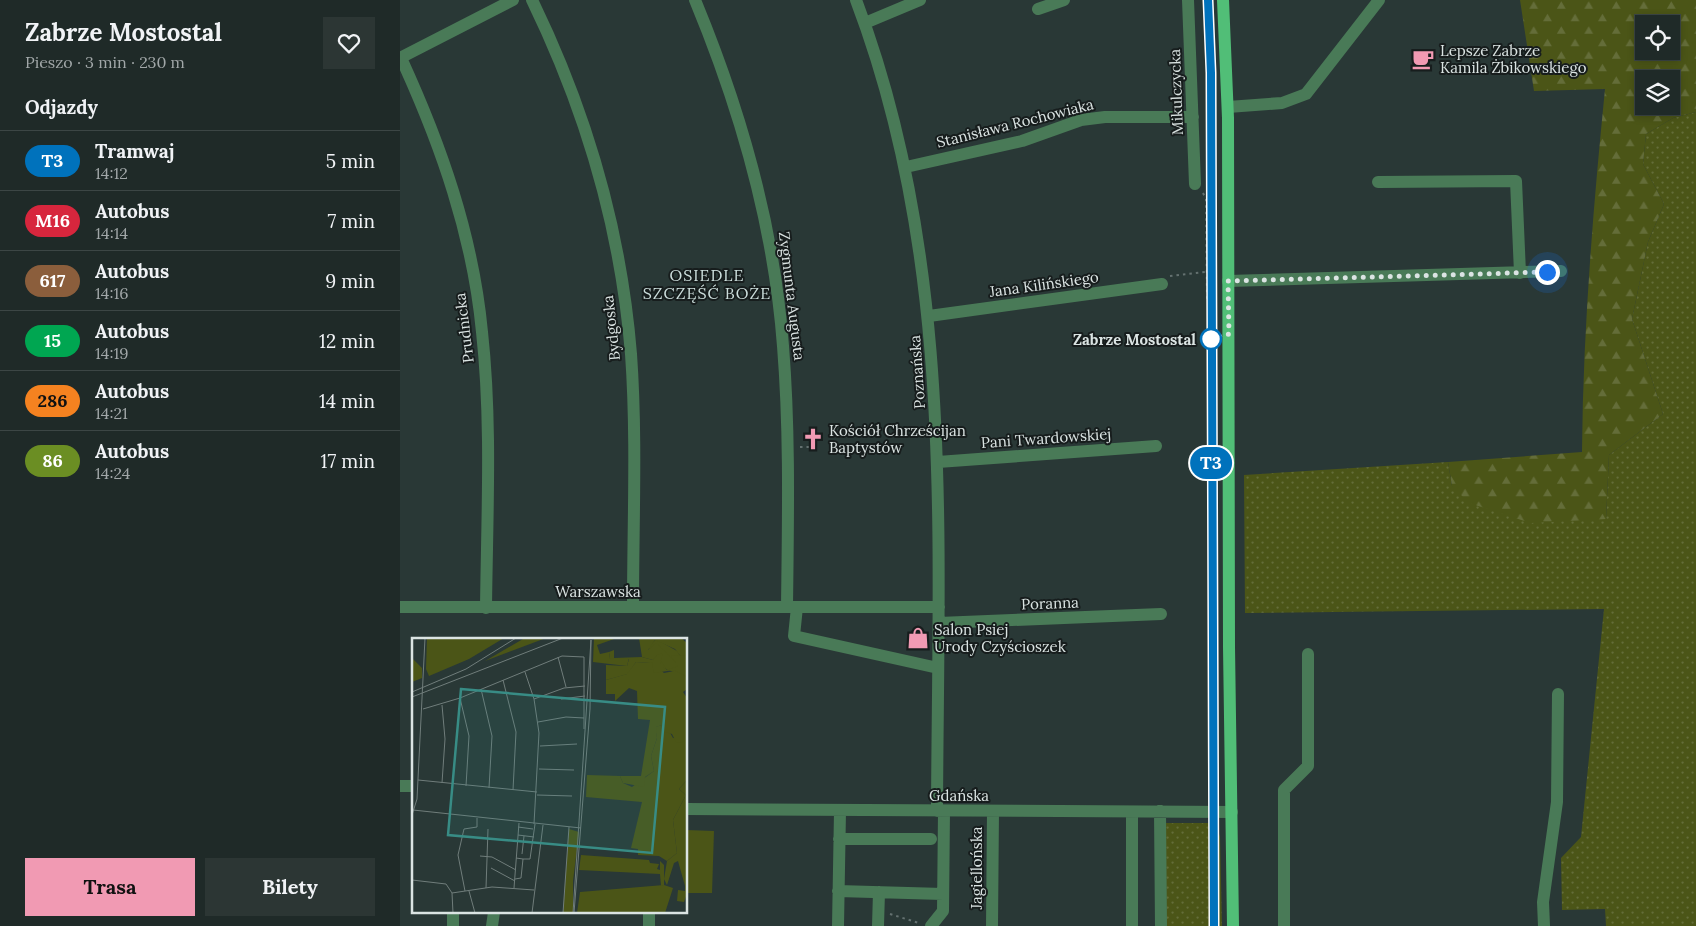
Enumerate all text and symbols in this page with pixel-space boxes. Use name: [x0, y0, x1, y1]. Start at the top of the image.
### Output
map controls: [1635, 15, 1680, 115]
button: locate: [1635, 15, 1680, 60]
text: Zabrze Mostostal: [25, 17, 222, 48]
button: heart: [323, 17, 375, 69]
place label: Lepsze Zabrze Kamila Żbikowskiego: [1440, 41, 1587, 77]
cafe icon: Lepsze Zabrze Kamila Żbikowskiego: [1410, 46, 1436, 72]
street label: Mikulczycka: [1165, 48, 1187, 135]
text: Pieszo · 3 min · 230 m: [25, 52, 185, 72]
button: layers: [1635, 70, 1680, 115]
street label: Stanisława Rochowiaka: [934, 94, 1096, 152]
text: Odjazdy: [25, 95, 98, 119]
text: Tramwaj: [95, 139, 175, 163]
text: T3: [42, 149, 63, 172]
text: 5 min: [326, 149, 375, 173]
text: 14:12: [95, 163, 128, 183]
text: Autobus: [95, 199, 170, 223]
text: M16: [35, 209, 70, 232]
text: 7 min: [327, 209, 375, 233]
text: 14:14: [95, 223, 128, 243]
street label: Zygmunta Augusta: [775, 230, 809, 362]
text: Autobus: [95, 259, 169, 283]
your location: [1535, 260, 1560, 285]
district label: OSIEDLE SZCZĘŚĆ BOŻE: [643, 265, 771, 303]
street label: Jana Kilińskiego: [987, 267, 1100, 301]
text: 617: [39, 269, 66, 292]
text: 9 min: [325, 269, 375, 293]
text: 14:16: [95, 283, 129, 303]
street label: Prudnicka: [450, 292, 478, 364]
street label: Bydgoska: [598, 294, 624, 362]
text: Autobus: [95, 319, 169, 343]
marker: Zabrze Mostostal: [1200, 328, 1222, 350]
text: 15: [44, 329, 61, 352]
text: 12 min: [319, 329, 375, 353]
place label: Zabrze Mostostal: [1073, 330, 1196, 349]
street label: Poznańska: [905, 334, 929, 410]
text: 14:19: [95, 343, 129, 363]
text: Autobus: [95, 379, 169, 403]
text: 286: [37, 389, 68, 412]
text: 14 min: [319, 389, 375, 413]
text: 14:21: [95, 403, 128, 423]
place label: Kościół Chrześcijan Baptystów: [829, 421, 966, 457]
street label: Pani Twardowskiej: [980, 424, 1112, 452]
church icon: Kościół Chrześcijan Baptystów: [800, 426, 826, 452]
text: Autobus: [95, 439, 169, 463]
line badge: T3: [1188, 447, 1234, 479]
text: 86: [42, 449, 63, 472]
text: 17 min: [320, 449, 375, 473]
text: T3: [1200, 451, 1222, 474]
text: 14:24: [95, 463, 130, 483]
street label: Warszawska: [555, 582, 641, 601]
street label: Poranna: [1021, 592, 1079, 614]
place label: Salon Psiej Urody Czyścioszek: [934, 620, 1066, 656]
shop icon: Salon Psiej Urody Czyścioszek: [905, 625, 931, 651]
inset map: [412, 638, 688, 914]
street label: Gdańska: [929, 786, 989, 805]
street label: Jagiellońska: [967, 826, 986, 910]
button: Trasa: [25, 858, 195, 916]
button: Bilety: [205, 858, 375, 916]

